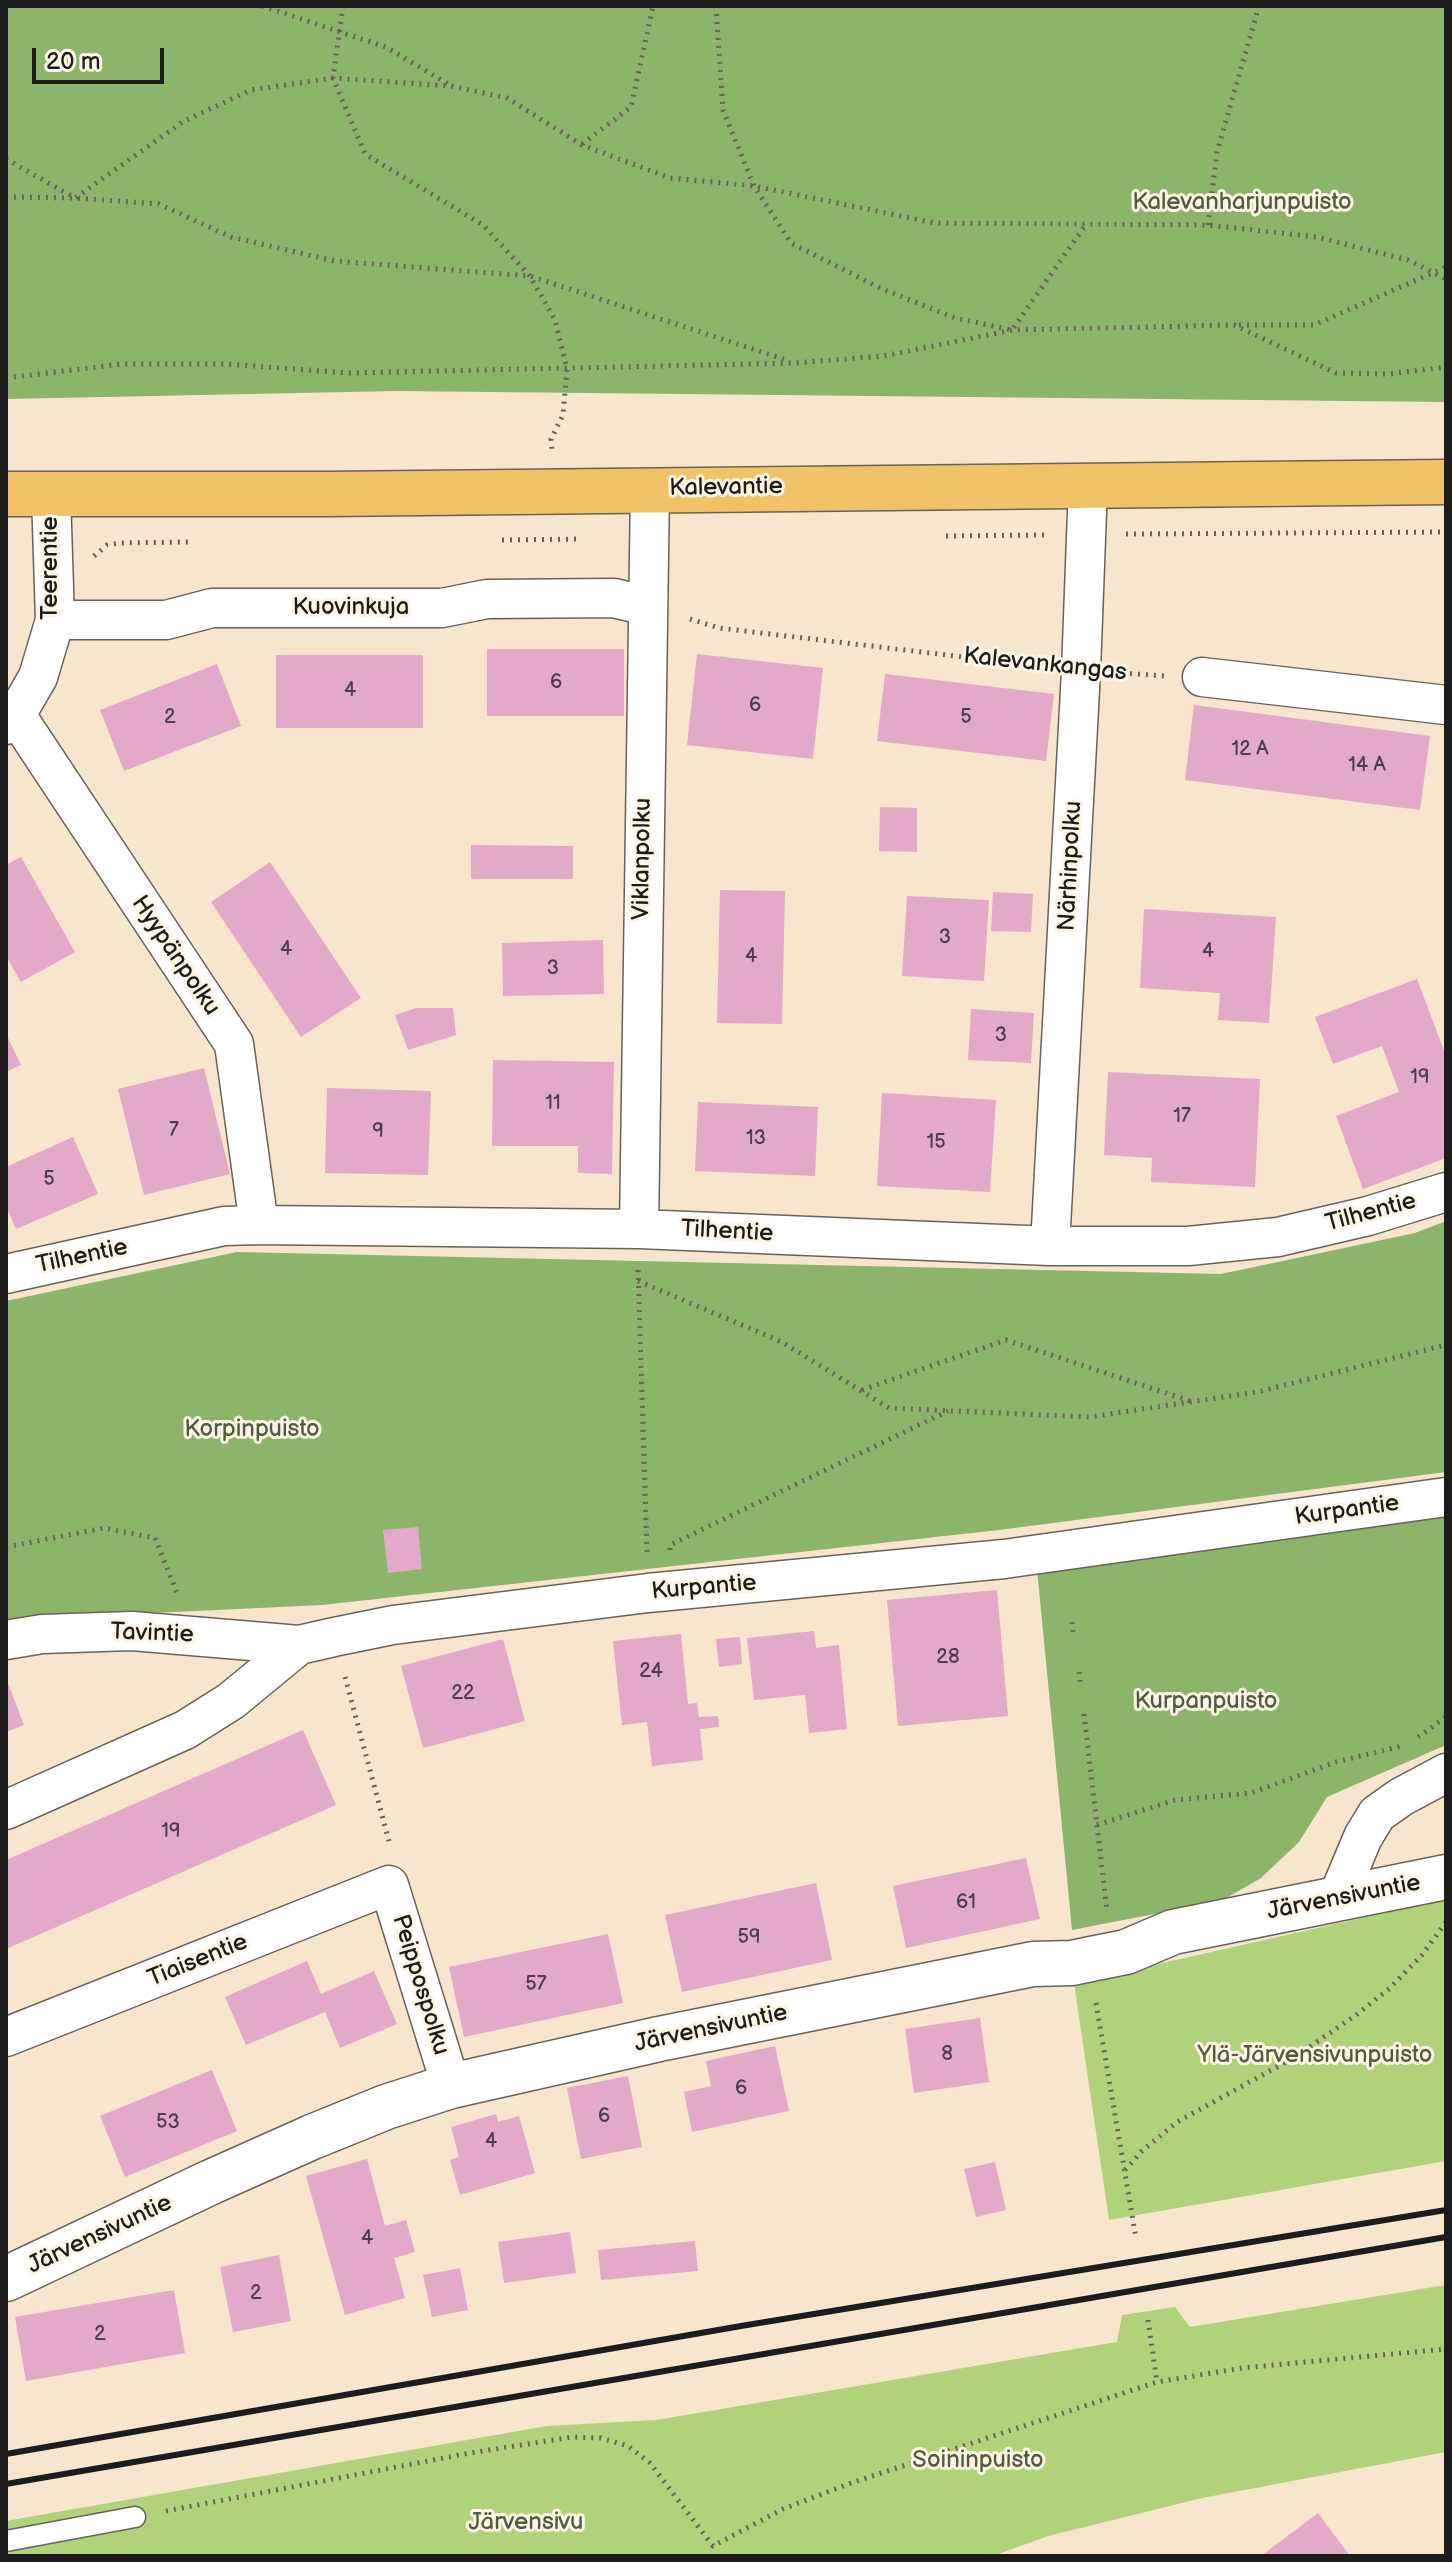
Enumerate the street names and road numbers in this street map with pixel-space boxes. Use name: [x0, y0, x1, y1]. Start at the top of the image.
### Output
street label: Kalevantie: [669, 473, 783, 503]
street label: Teerentie: [37, 516, 65, 620]
street label: Kuovinkuja: [293, 594, 409, 622]
street label: Kalevankangas: [962, 642, 1128, 688]
street label: Viklanpolku: [628, 798, 658, 920]
street label: Närhinpolku: [1053, 800, 1089, 932]
street label: Hyypänpolku: [124, 891, 226, 1021]
street label: Tilhentie: [1322, 1187, 1420, 1239]
street label: Tilhentie: [680, 1215, 774, 1249]
street label: Tilhentie: [34, 1233, 130, 1281]
street label: Kurpantie: [1293, 1489, 1401, 1533]
street label: Kurpantie: [650, 1569, 758, 1607]
street label: Tavintie: [110, 1618, 194, 1650]
street label: Järvensivuntie: [1265, 1869, 1423, 1927]
street label: Peippospolku: [385, 1911, 455, 2059]
street label: Tiaisentie: [144, 1928, 252, 1994]
street label: Järvensivuntie: [632, 1999, 790, 2059]
street label: Järvensivuntie: [23, 2189, 177, 2281]

